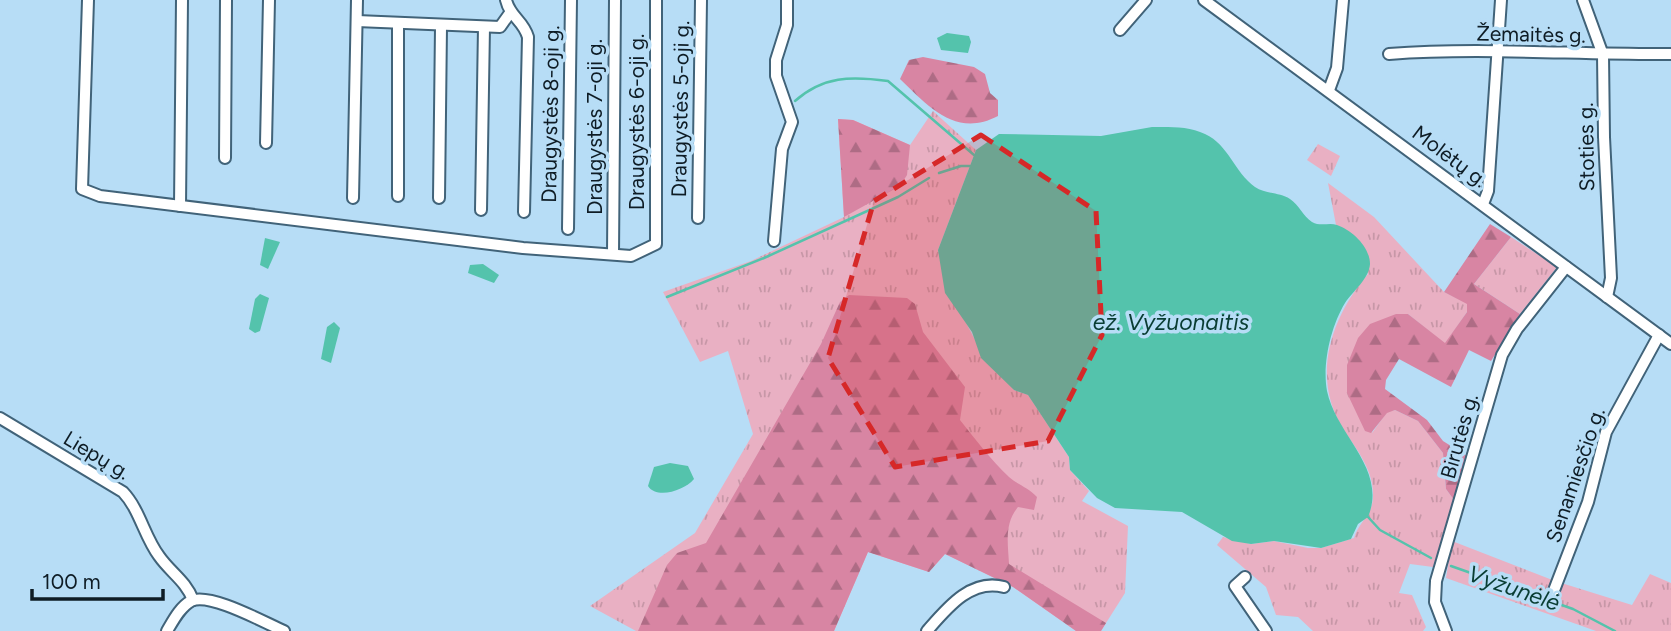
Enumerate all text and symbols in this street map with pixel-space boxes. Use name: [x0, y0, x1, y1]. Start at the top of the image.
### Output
street label: Draugystės 5-oji g.: [666, 20, 694, 198]
street label: Žemaitės g.: [1476, 21, 1586, 47]
street label: Draugystės 8-oji g.: [536, 25, 564, 203]
street label: Draugystės 6-oji g.: [624, 34, 649, 210]
street label: Draugystės 7-oji g.: [582, 39, 607, 215]
street label: Stoties g.: [1573, 102, 1599, 192]
street label: Molėtų g.: [1407, 120, 1493, 192]
water label: ež. Vyžuonaitis: [1093, 308, 1249, 336]
street label: Birutės g.: [1435, 390, 1483, 482]
street label: Senamiesčio g.: [1540, 404, 1610, 546]
street label: Liepų g.: [59, 425, 135, 485]
scale bar: [32, 558, 163, 602]
water label: Vyžunėlė: [1464, 559, 1564, 617]
text: 100 m: [42, 569, 101, 594]

